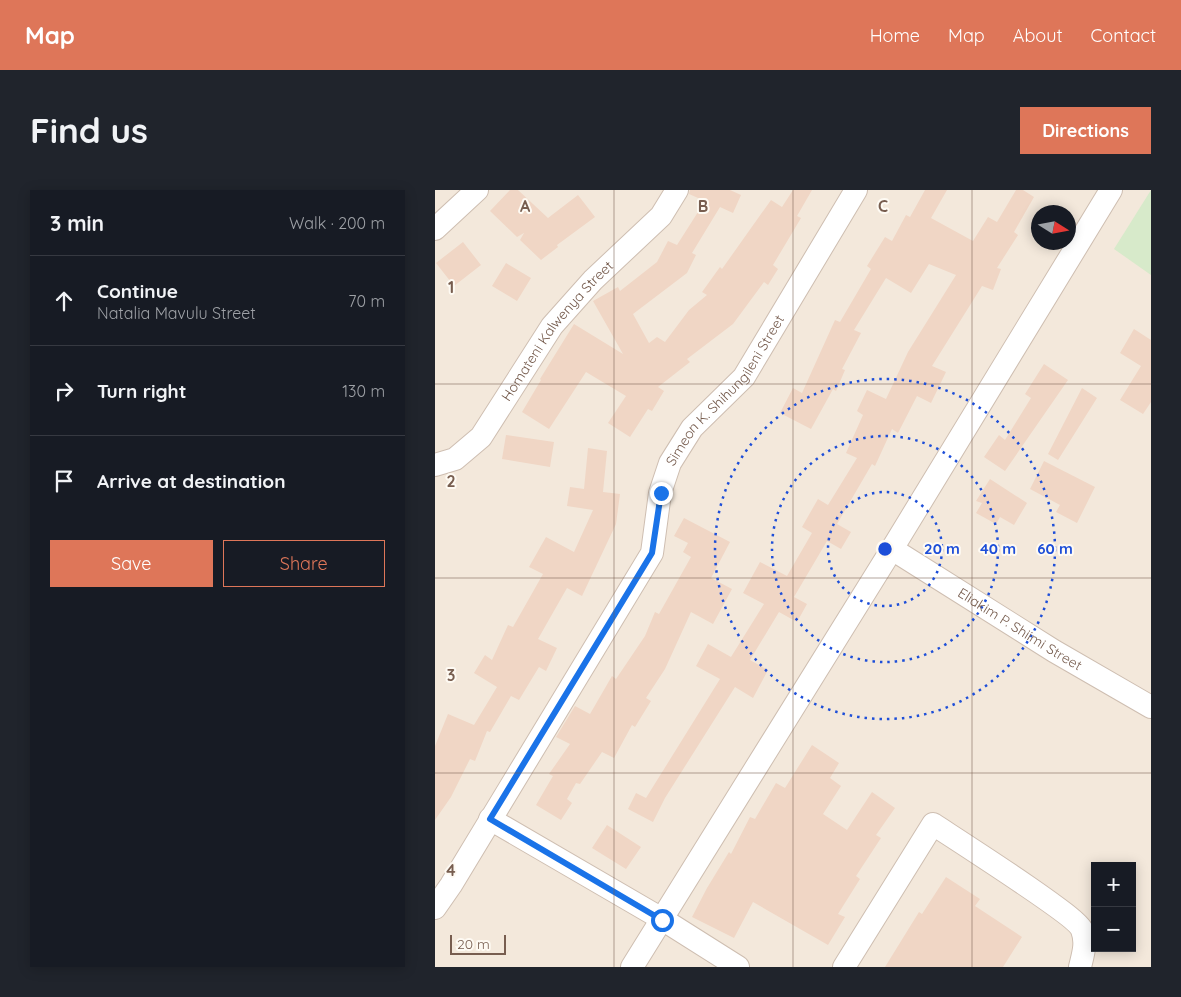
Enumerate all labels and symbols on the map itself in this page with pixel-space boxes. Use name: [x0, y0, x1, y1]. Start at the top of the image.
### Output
text: A: [520, 196, 531, 216]
text: B: [698, 196, 708, 216]
text: C: [878, 196, 888, 216]
north arrow: [1031, 205, 1076, 250]
street label: Homateni Kalwenya Street: [497, 257, 617, 404]
text: 1: [448, 277, 454, 297]
street label: Simeon K. Shihungileni Street: [662, 311, 788, 469]
text: 2: [446, 471, 456, 491]
route end: [650, 482, 673, 505]
text: 20 m: [924, 539, 960, 558]
text: 40 m: [980, 539, 1016, 558]
text: 60 m: [1037, 539, 1073, 558]
centre of rings: [876, 540, 894, 558]
street label: Eliakim P. Shiimi Street: [955, 584, 1086, 674]
text: 3: [447, 665, 455, 685]
text: 4: [446, 860, 456, 880]
route start: [651, 909, 674, 932]
scale bar: [450, 932, 506, 955]

